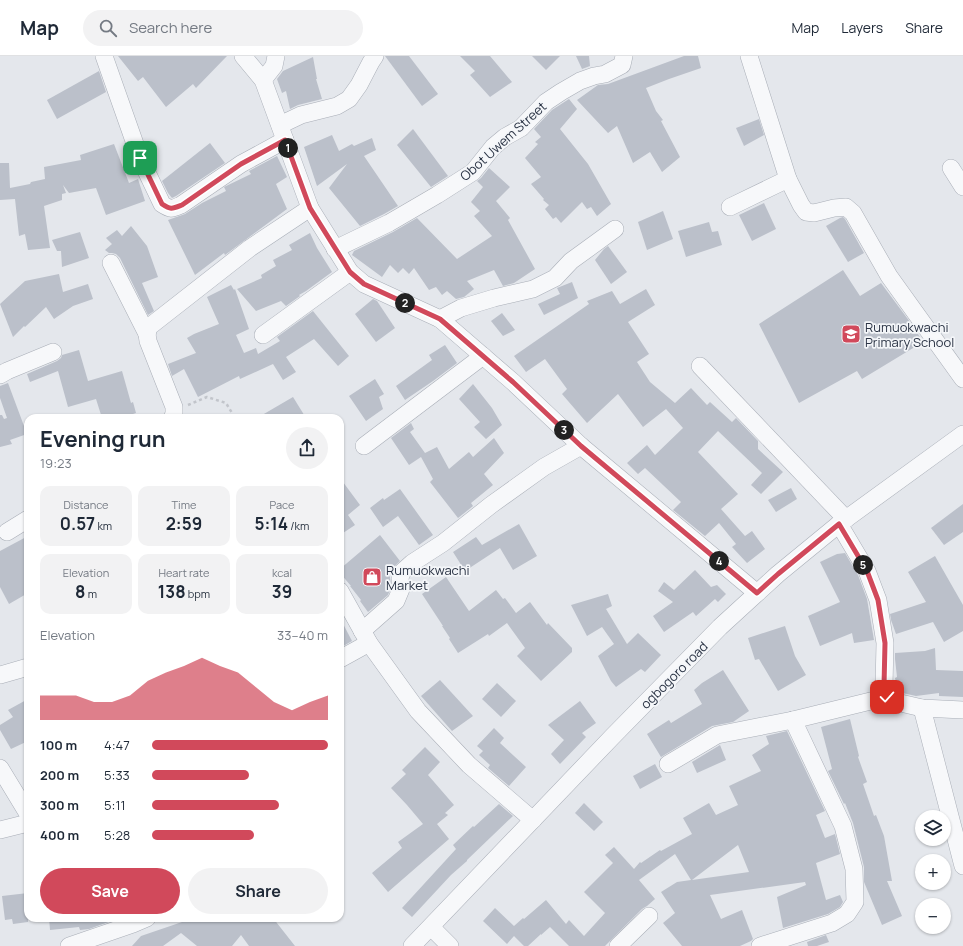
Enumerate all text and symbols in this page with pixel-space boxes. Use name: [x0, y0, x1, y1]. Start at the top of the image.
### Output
search box: [83, 10, 363, 46]
text: Map: [20, 15, 59, 41]
icon: search: [97, 17, 119, 39]
text: Search here: [129, 17, 212, 38]
text: Map: [791, 18, 819, 37]
text: Layers: [841, 18, 883, 37]
text: Share: [905, 18, 943, 37]
street label: Obot Uwem Street: [456, 97, 550, 185]
pin: 1: [278, 138, 298, 158]
text: 1: [286, 140, 290, 155]
pin: [123, 141, 157, 175]
icon: arrive: [129, 147, 151, 169]
pin: 2: [395, 293, 415, 313]
text: 2: [402, 295, 408, 310]
place label: Rumuokwachi Primary School: [865, 318, 954, 351]
school or university icon: Rumuokwachi Primary School: [840, 323, 862, 345]
pin: 3: [554, 420, 574, 440]
text: 3: [561, 422, 567, 437]
text: Evening run: [40, 424, 165, 454]
button: share: [286, 427, 328, 469]
text: 19:23: [40, 454, 72, 472]
text: Distance: [63, 497, 109, 512]
text: Time: [172, 497, 196, 512]
text: Pace: [270, 497, 294, 512]
text: 0.57: [60, 512, 95, 535]
text: 2:59: [166, 512, 202, 535]
text: 5:14: [255, 512, 288, 535]
text: km: [95, 518, 112, 533]
text: /km: [288, 518, 309, 533]
pin: 4: [709, 551, 729, 571]
text: 4: [716, 553, 722, 568]
pin: 5: [853, 555, 873, 575]
text: 5: [860, 557, 866, 572]
place label: Rumuokwachi Market: [386, 561, 470, 594]
text: Elevation: [63, 565, 109, 580]
text: Heart rate: [158, 565, 210, 580]
text: kcal: [272, 565, 292, 580]
shop icon: Rumuokwachi Market: [361, 566, 383, 588]
text: 8: [75, 580, 85, 603]
text: 138: [158, 580, 186, 603]
text: 39: [272, 580, 292, 603]
text: m: [85, 586, 97, 601]
text: bpm: [186, 586, 210, 601]
text: Elevation: [40, 626, 95, 644]
text: 33–40 m: [277, 626, 328, 644]
street label: ogbogoro road: [636, 637, 712, 713]
pin: [870, 680, 904, 714]
icon: check: [876, 686, 898, 708]
text: 100 m: [40, 736, 77, 754]
text: 4:47: [104, 736, 130, 754]
text: 200 m: [40, 766, 79, 784]
text: 5:33: [104, 766, 130, 784]
text: 300 m: [40, 796, 79, 814]
text: 5:11: [104, 796, 126, 814]
map controls: [915, 810, 951, 934]
button: layers: [915, 810, 951, 846]
text: 400 m: [40, 826, 79, 844]
text: 5:28: [104, 826, 130, 844]
button: +: [915, 854, 951, 890]
button: Save: [40, 868, 180, 914]
button: Share: [188, 868, 328, 914]
button: −: [915, 898, 951, 934]

